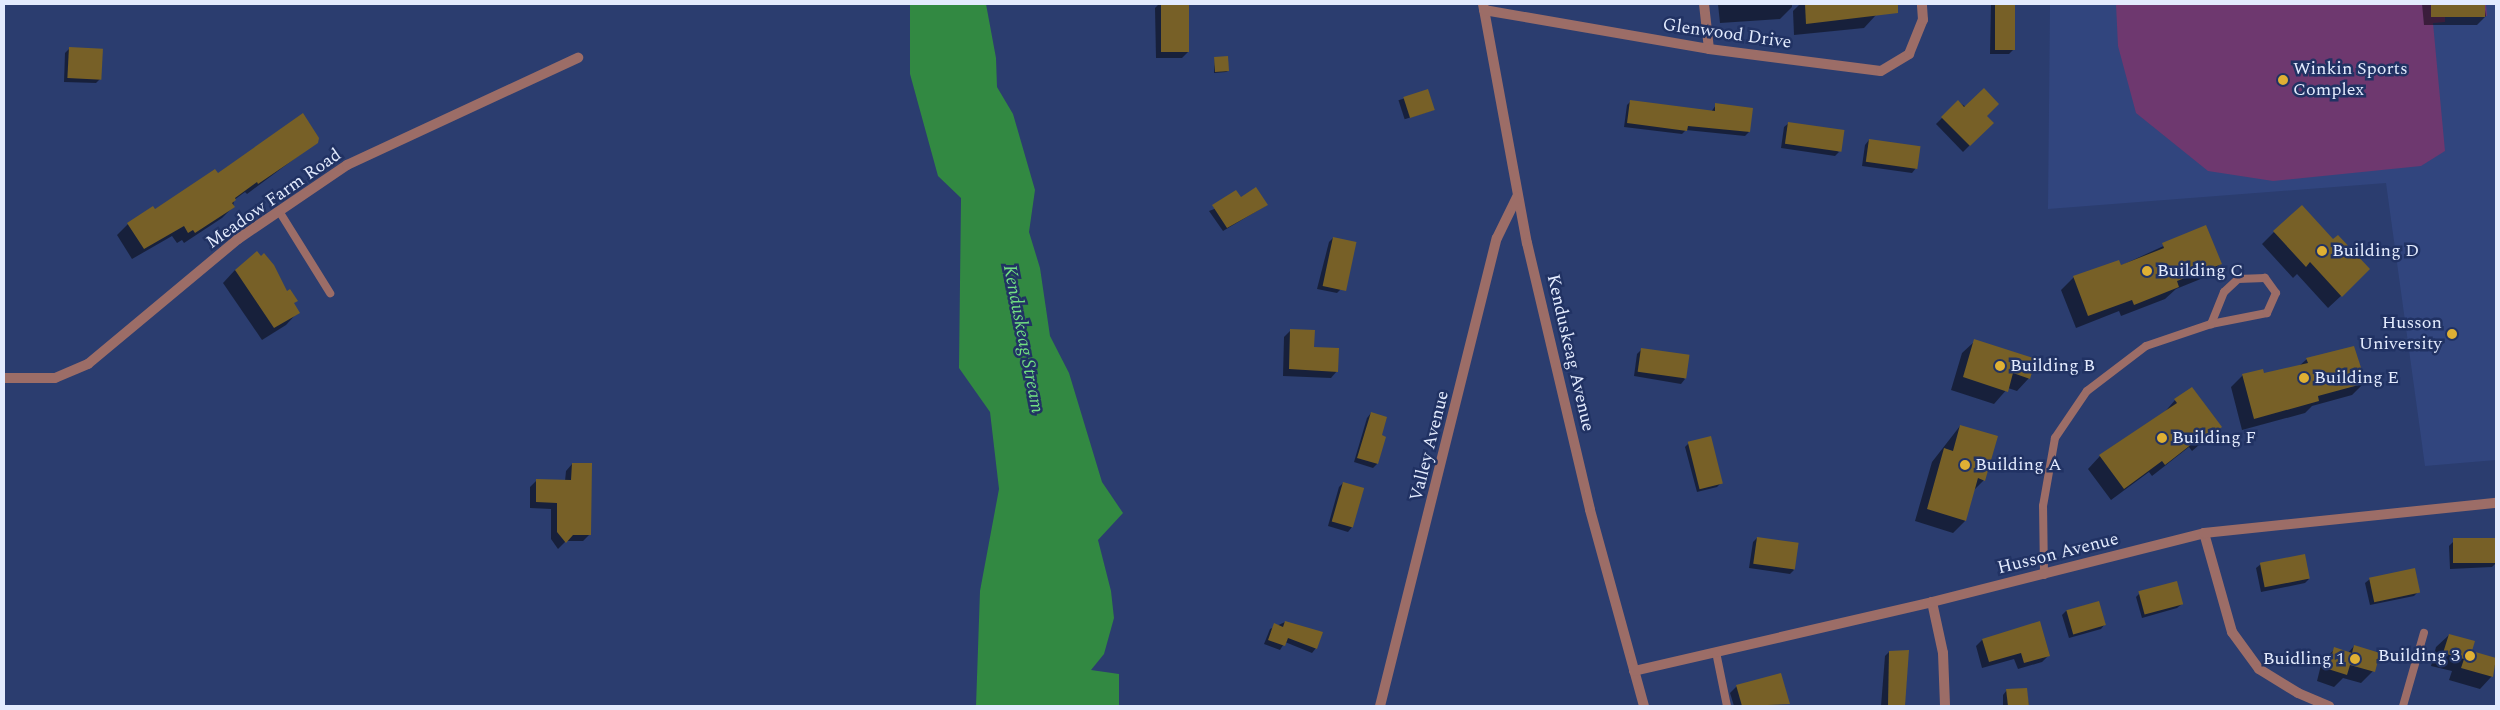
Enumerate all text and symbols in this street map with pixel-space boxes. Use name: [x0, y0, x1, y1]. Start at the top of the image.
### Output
street label: Glenwood Drive: [1661, 14, 1793, 54]
place label: Winkin Sports Complex: [2293, 59, 2408, 102]
marker: Winkin Sports Complex: [2277, 74, 2289, 86]
street label: Meadow Farm Road: [202, 144, 346, 254]
place label: Building D: [2332, 240, 2419, 262]
marker: Building D: [2316, 245, 2328, 257]
place label: Building C: [2157, 260, 2243, 282]
water label: Kenduskeag Stream: [997, 263, 1049, 415]
marker: Building C: [2141, 265, 2153, 277]
street label: Kenduskeag Avenue: [1541, 272, 1599, 434]
place label: Husson University: [2359, 313, 2442, 356]
marker: Husson University: [2446, 328, 2458, 340]
place label: Building B: [2010, 355, 2095, 377]
marker: Building B: [1994, 360, 2006, 372]
place label: Building E: [2314, 367, 2399, 389]
marker: Building E: [2298, 372, 2310, 384]
street label: Valley Avenue: [1406, 389, 1454, 503]
place label: Building F: [2172, 427, 2256, 449]
marker: Building F: [2156, 432, 2168, 444]
place label: Building A: [1975, 454, 2062, 476]
marker: Building A: [1959, 459, 1971, 471]
street label: Husson Avenue: [1995, 529, 2121, 579]
place label: Building 3: [2378, 645, 2460, 667]
place label: Buidling 1: [2263, 648, 2345, 670]
marker: Building 3: [2464, 650, 2476, 662]
marker: Buidling 1: [2349, 653, 2361, 665]

